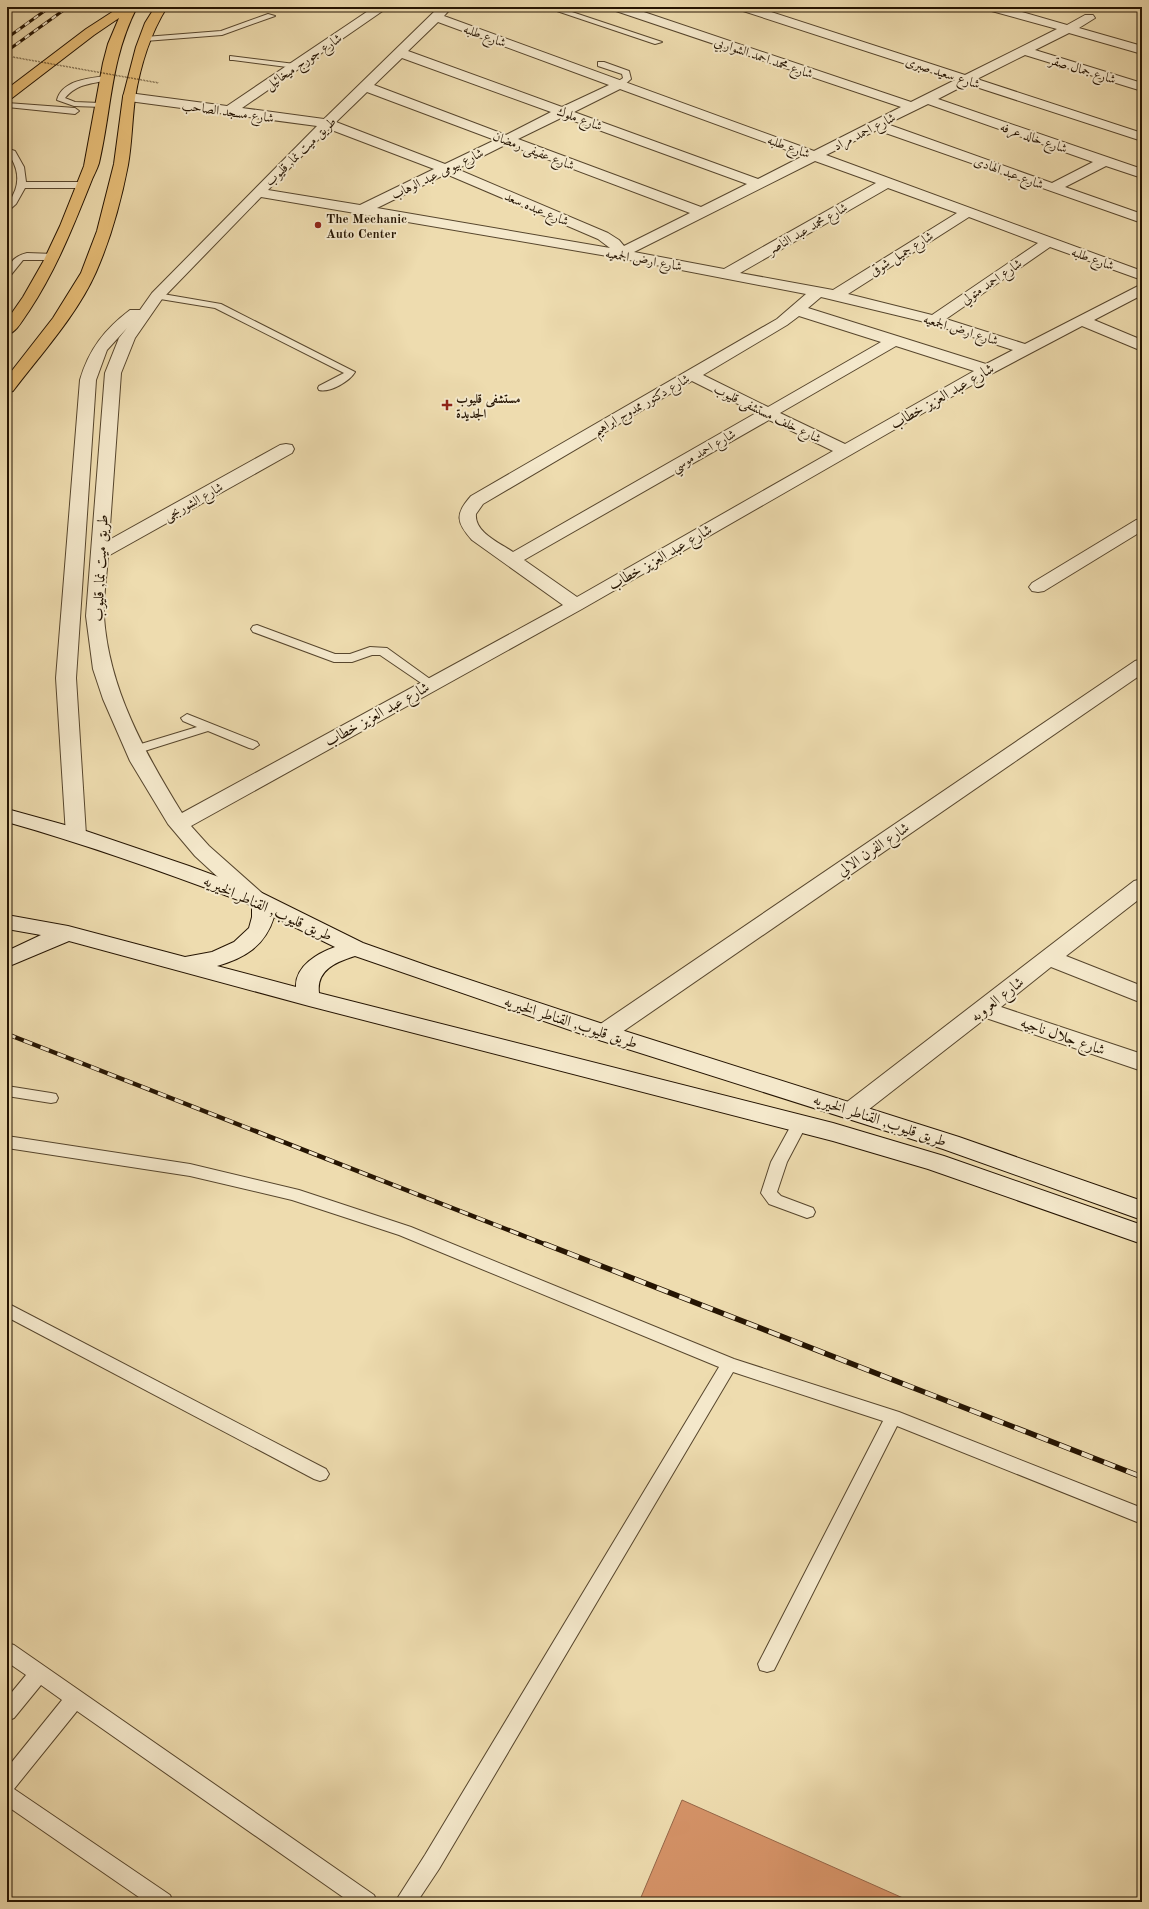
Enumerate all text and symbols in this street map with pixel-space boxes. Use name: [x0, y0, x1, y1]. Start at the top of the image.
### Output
street label: شارع طلبه: [460, 23, 508, 54]
street label: شارع جورج ميخائيل: [263, 32, 347, 96]
street label: شارع محمد احمد الشواربي: [711, 35, 814, 85]
street label: شارع جمال صقر: [1045, 54, 1117, 91]
street label: شارع سعيد صبرى: [902, 55, 981, 95]
street label: شارع مسجد الصاحب: [180, 100, 275, 129]
street label: شارع ملوك: [554, 104, 604, 137]
street label: شارع احمد مراد: [832, 111, 900, 157]
street label: طريق ميت نما, قليوب: [263, 115, 340, 190]
street label: شارع خالد عرفه: [997, 121, 1069, 160]
street label: شارع عفيفى رمضان: [490, 130, 576, 177]
street label: شارع طلبه: [764, 134, 812, 165]
street label: شارع بيومى عبد الوهاب: [390, 146, 487, 206]
street label: شارع عبد الهادى: [971, 155, 1045, 196]
street label: شارع عبده سعد: [501, 190, 570, 232]
street label: شارع محمد عبد الناصر: [764, 201, 852, 262]
place label: The Mechanic Auto Center: [326, 213, 407, 241]
marker: The Mechanic Auto Center: [313, 220, 323, 230]
street label: شارع جميل شوقى: [867, 229, 938, 282]
street label: شارع طلبه: [1068, 246, 1116, 277]
street label: شارع ارض الجمعيه: [604, 247, 683, 278]
street label: شارع احمد متولي: [959, 257, 1027, 311]
street label: شارع ارض الجمعيه: [920, 313, 1000, 352]
street label: شارع عبد العزيز خطاب: [888, 362, 999, 436]
street label: شارع دكتور ممدوح ابراهيم: [591, 372, 695, 443]
street label: شارع خلف مستشفى قليوب: [710, 383, 823, 450]
place label: مستشفى قليوب الجديدة: [456, 393, 520, 422]
marker: مستشفى قليوب الجديدة: [441, 399, 453, 411]
street label: شارع احمد موسي: [669, 428, 741, 479]
street label: شارع الشوربجى: [162, 481, 227, 527]
street label: طريق ميت نما, قليوب: [91, 514, 113, 622]
street label: شارع عبد العزيز خطاب: [606, 523, 717, 597]
street label: شارع عبد العزيز خطاب: [323, 680, 434, 754]
street label: شارع الفرن الالي: [835, 821, 915, 883]
street label: طريق قليوب, القناطر الخيريه: [200, 874, 334, 945]
street label: شارع العروبه: [969, 975, 1030, 1028]
street label: طريق قليوب, القناطر الخيريه: [502, 995, 639, 1053]
street label: شارع جلال ناجيه: [1017, 1016, 1107, 1063]
street label: طريق قليوب, القناطر الخيريه: [811, 1093, 948, 1151]

